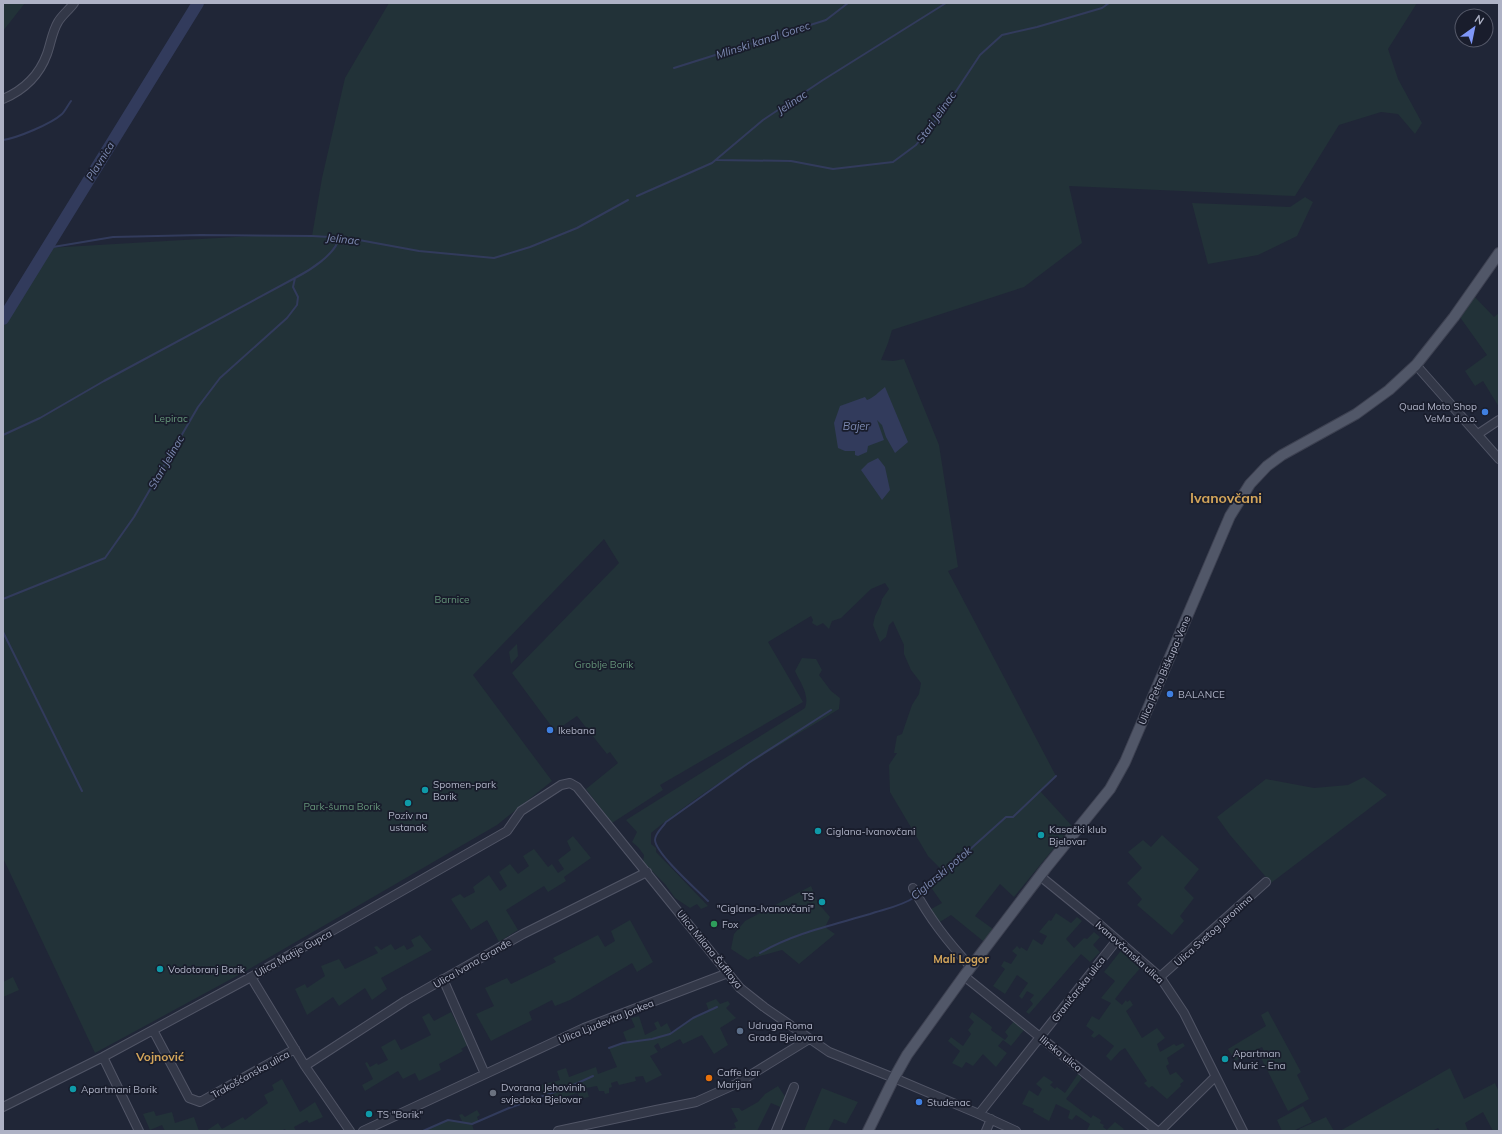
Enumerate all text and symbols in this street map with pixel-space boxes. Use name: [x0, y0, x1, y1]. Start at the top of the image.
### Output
north arrow: [1454, 8, 1494, 48]
text: N: [1472, 11, 1487, 28]
water label: Mlinski kanal Gorec: [714, 18, 812, 62]
water label: Jelinac: [773, 87, 810, 117]
water label: Stari Jelinac: [913, 88, 959, 146]
water label: Plavnica: [83, 139, 118, 183]
water label: Jelinac: [325, 230, 361, 248]
place label: Quad Moto Shop VeMa d.o.o.: [1399, 400, 1477, 425]
marker: Quad Moto Shop VeMa d.o.o.: [1480, 407, 1490, 417]
park label: Lepirac: [154, 412, 188, 425]
water label: Bajer: [843, 419, 870, 433]
water label: Stari Jelinac: [145, 432, 187, 492]
district label: Ivanovčani: [1190, 489, 1262, 507]
park label: Barnice: [435, 593, 469, 606]
street label: Ulica Petra Biškupa-Vene: [1136, 614, 1193, 727]
park label: Groblje Borik: [574, 658, 634, 671]
place label: BALANCE: [1178, 688, 1225, 701]
marker: BALANCE: [1165, 689, 1175, 699]
place label: Ikebana: [558, 724, 595, 737]
marker: Ikebana: [545, 725, 555, 735]
place label: Spomen-park Borik: [433, 778, 497, 803]
marker: Spomen-park Borik: [420, 785, 430, 795]
marker: Poziv na ustanak: [403, 798, 413, 808]
park label: Park-šuma Borik: [304, 800, 381, 813]
place label: Poziv na ustanak: [388, 809, 428, 834]
place label: Kasački klub Bjelovar: [1049, 823, 1107, 848]
place label: Ciglana-Ivanovčani: [826, 825, 915, 838]
marker: Ciglana-Ivanovčani: [813, 826, 823, 836]
marker: Kasački klub Bjelovar: [1036, 830, 1046, 840]
water label: Ciglarski potok: [908, 843, 975, 903]
place label: TS "Ciglana-Ivanovčani": [717, 890, 814, 915]
street label: Ulica Svetog Jeronima: [1171, 892, 1255, 969]
marker: TS "Ciglana-Ivanovčani": [817, 897, 827, 907]
street label: Ulica Milana Šufflaya: [674, 907, 745, 991]
place label: Fox: [722, 918, 739, 931]
street label: Ivanovčanska ulica: [1093, 918, 1166, 986]
marker: Fox: [709, 919, 719, 929]
street label: Ulica Matije Gupca: [252, 927, 334, 980]
street label: Ulica Ivana Granđe: [431, 936, 514, 991]
district label: Mali Logor: [933, 952, 989, 966]
street label: Graničarska ulica: [1049, 954, 1108, 1025]
place label: Vodotoranj Borik: [168, 963, 246, 976]
marker: Vodotoranj Borik: [155, 964, 165, 974]
street label: Ulica Ljudevita Jonkea: [557, 996, 656, 1047]
place label: Udruga Roma Grada Bjelovara: [748, 1019, 823, 1044]
marker: Udruga Roma Grada Bjelovara: [735, 1026, 745, 1036]
street label: Ilirska ulica: [1037, 1032, 1085, 1075]
place label: Apartman Murić - Ena: [1233, 1047, 1286, 1072]
street label: Trakošćanska ulica: [209, 1048, 292, 1101]
district label: Vojnović: [135, 1049, 184, 1064]
marker: Apartman Murić - Ena: [1220, 1054, 1230, 1064]
place label: Caffe bar Marijan: [717, 1066, 760, 1091]
marker: Caffe bar Marijan: [704, 1073, 714, 1083]
place label: Dvorana Jehovinih svjedoka Bjelovar: [501, 1081, 586, 1106]
place label: Apartmani Borik: [81, 1083, 158, 1096]
marker: Apartmani Borik: [68, 1084, 78, 1094]
marker: Dvorana Jehovinih svjedoka Bjelovar: [488, 1088, 498, 1098]
place label: Studenac: [927, 1096, 971, 1109]
marker: Studenac: [914, 1097, 924, 1107]
place label: TS "Borik": [377, 1108, 423, 1121]
marker: TS "Borik": [364, 1109, 374, 1119]

